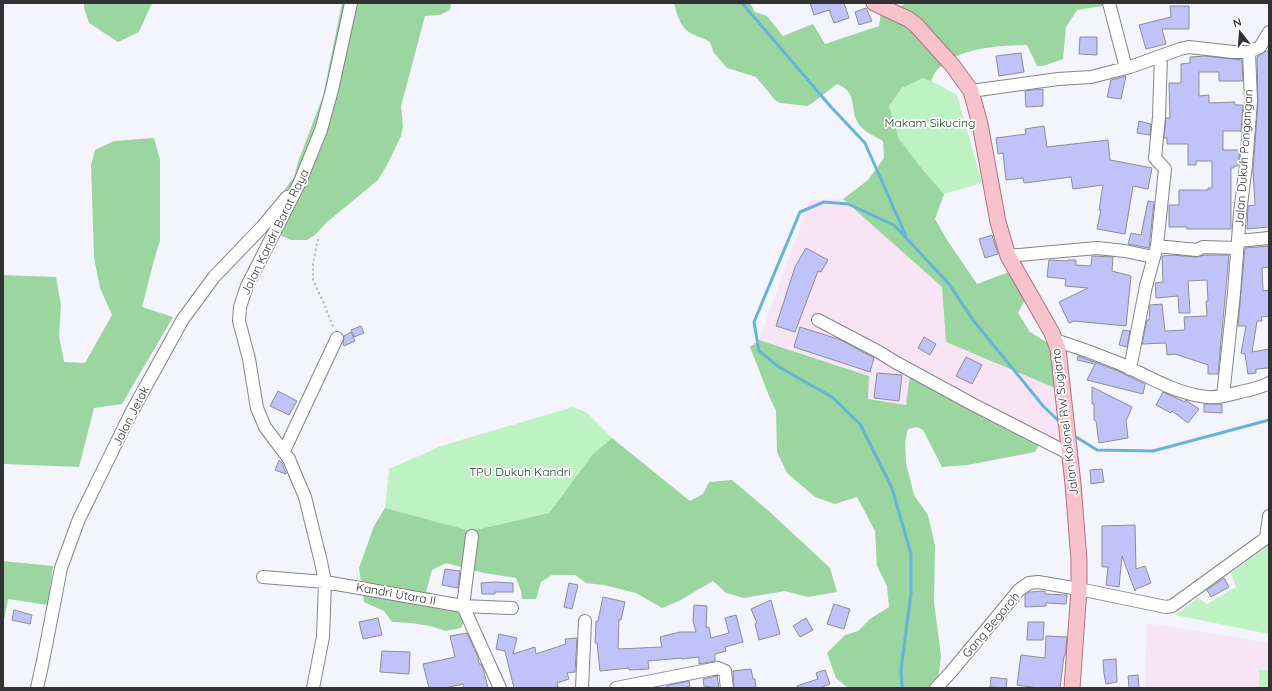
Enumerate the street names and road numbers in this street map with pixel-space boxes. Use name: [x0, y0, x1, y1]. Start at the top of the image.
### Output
street label: Jalan Dukuh Pongangan: [1231, 89, 1256, 227]
street label: Jalan Kandri Barat Raya: [238, 166, 312, 297]
street label: Jalan Kolonel RW Sugiarto: [1048, 347, 1081, 497]
street label: Jalan Jetak: [109, 383, 152, 448]
street label: Kandri Utara II: [355, 579, 437, 608]
street label: Gang Begoroh: [959, 589, 1022, 660]

